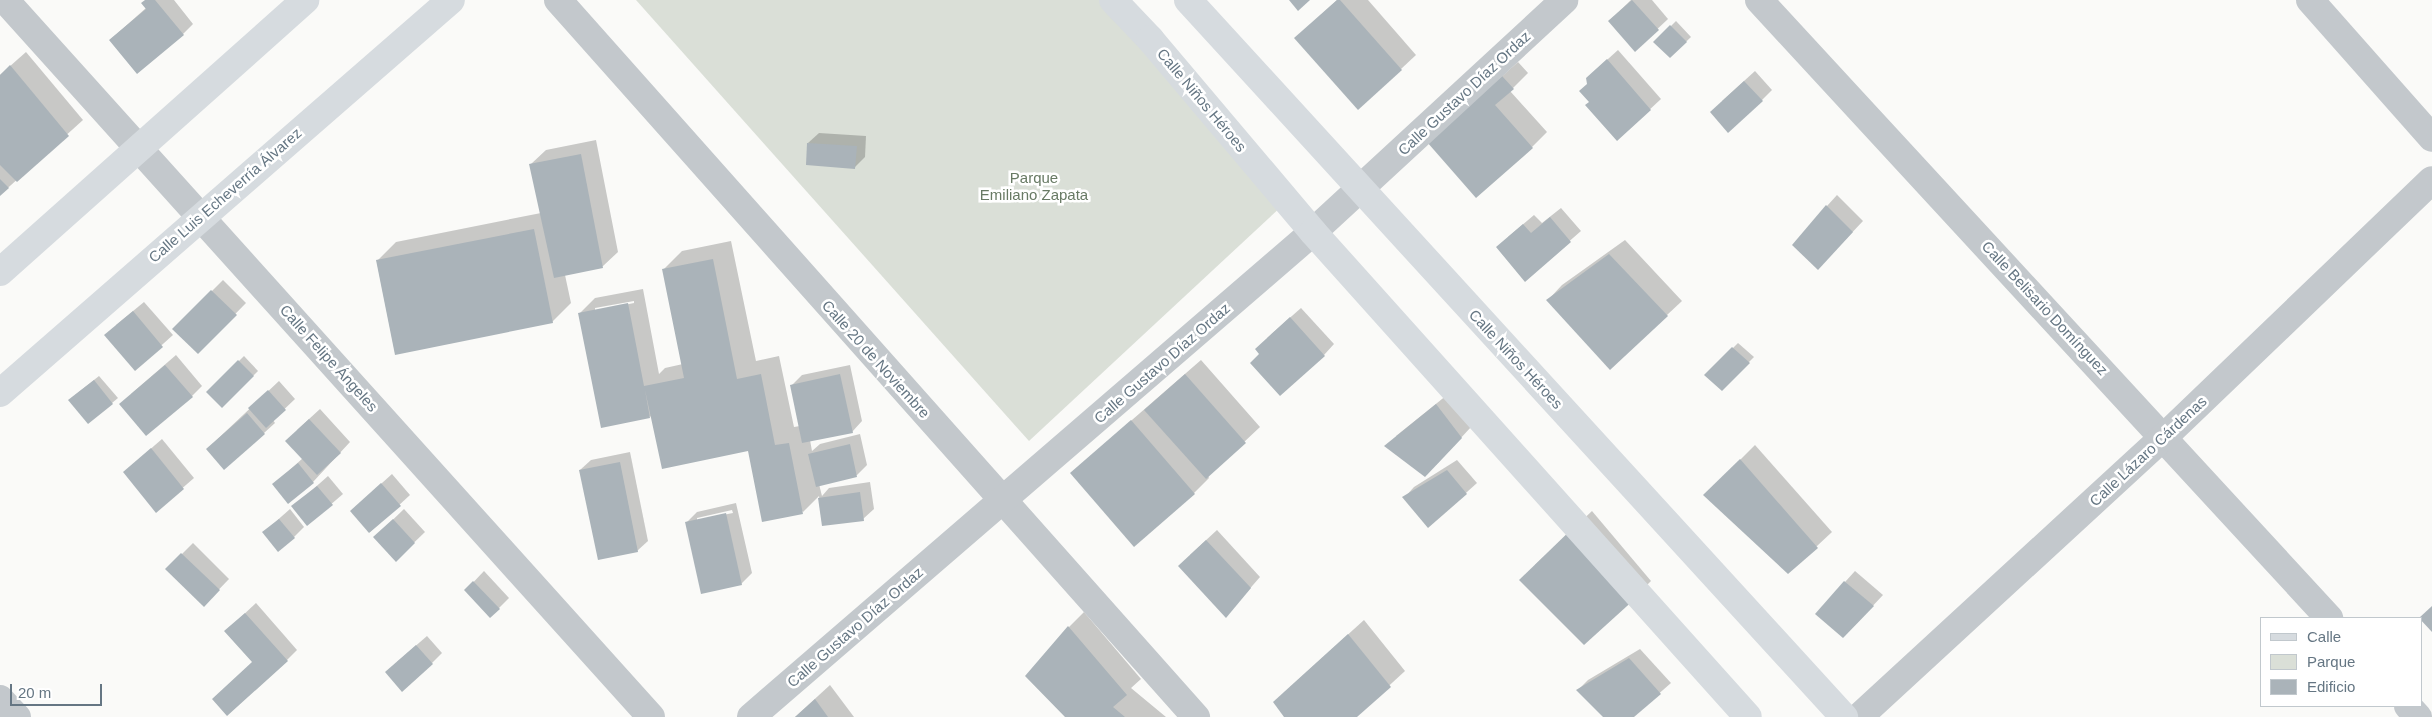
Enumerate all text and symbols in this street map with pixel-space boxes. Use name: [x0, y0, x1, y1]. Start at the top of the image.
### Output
street label: Calle Gustavo Díaz Ordaz: [1394, 27, 1534, 159]
street label: Calle Niños Héroes: [1154, 45, 1250, 155]
street label: Calle Luis Echeverría Álvarez: [145, 124, 305, 266]
park label: Parque Emiliano Zapata: [980, 168, 1088, 203]
street label: Calle Belisario Domínguez: [1978, 237, 2112, 379]
street label: Calle 20 de Noviembre: [818, 296, 934, 422]
street label: Calle Gustavo Díaz Ordaz: [1090, 299, 1234, 427]
street label: Calle Felipe Ángeles: [276, 301, 382, 415]
street label: Calle Niños Héroes: [1465, 306, 1567, 412]
street label: Calle Lázaro Cárdenas: [2086, 392, 2210, 510]
street label: Calle Gustavo Díaz Ordaz: [783, 563, 927, 691]
legend: [2260, 617, 2422, 707]
text: Calle: [2307, 628, 2341, 645]
text: Parque: [2307, 653, 2355, 670]
scale bar: [12, 674, 105, 706]
text: Edificio: [2307, 678, 2355, 695]
text: 20 m: [18, 684, 51, 701]

